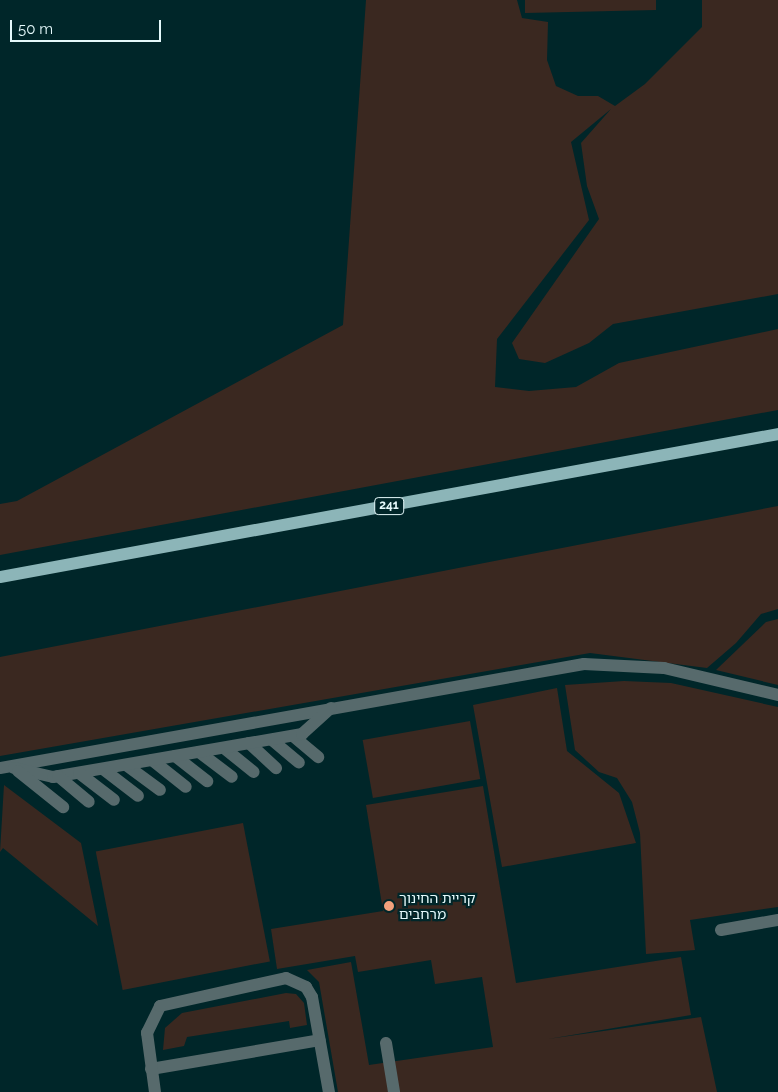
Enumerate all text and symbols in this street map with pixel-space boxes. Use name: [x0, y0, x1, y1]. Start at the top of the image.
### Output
scale bar: [12, 10, 164, 42]
text: 50 m: [18, 20, 53, 38]
road number: 241: [374, 496, 404, 516]
place label: קריית החינוך מרחבים: [399, 890, 476, 922]
marker: קריית החינוך מרחבים: [383, 900, 395, 912]

